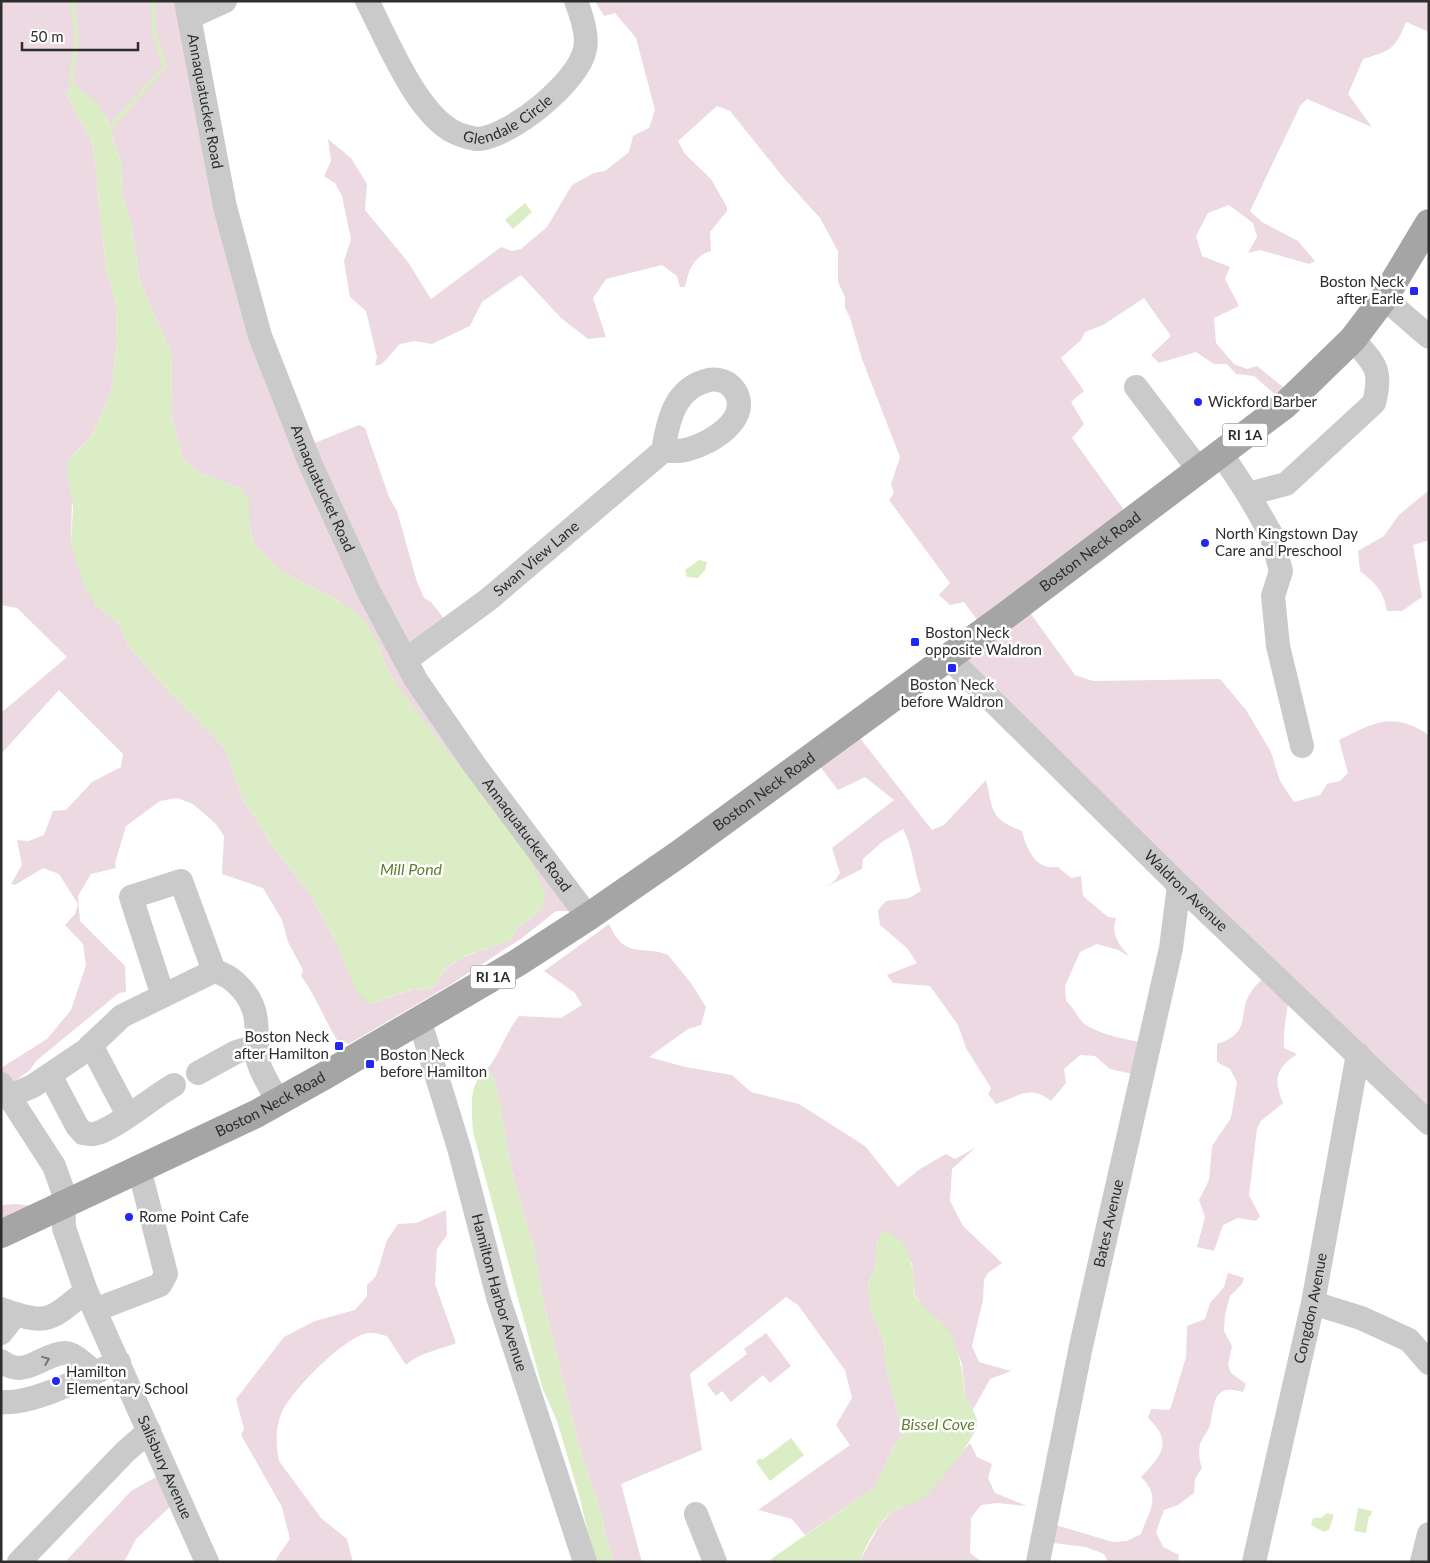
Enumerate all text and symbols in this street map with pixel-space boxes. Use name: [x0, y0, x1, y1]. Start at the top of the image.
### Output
scale bar: [22, 20, 139, 52]
text: 50 m: [30, 27, 64, 45]
street label: Annaquatucket Road: [184, 32, 228, 170]
street label: Glendale Circle: [461, 90, 556, 147]
place label: Boston Neck after Earle: [1319, 272, 1404, 307]
marker: Boston Neck after Earle: [1408, 285, 1420, 297]
place label: Wickford Barber: [1208, 392, 1318, 410]
marker: Wickford Barber: [1192, 396, 1204, 408]
street label: Annaquatucket Road: [288, 422, 359, 554]
road number: RI 1A: [1222, 424, 1268, 446]
street label: Boston Neck Road: [1036, 507, 1144, 595]
street label: Swan View Lane: [489, 516, 582, 600]
place label: North Kingstown Day Care and Preschool: [1215, 524, 1358, 559]
marker: North Kingstown Day Care and Preschool: [1199, 537, 1211, 549]
place label: Boston Neck opposite Waldron: [925, 623, 1042, 658]
marker: Boston Neck opposite Waldron: [909, 636, 921, 648]
marker: Boston Neck before Waldron: [946, 662, 958, 674]
place label: Boston Neck before Waldron: [901, 675, 1003, 710]
street label: Boston Neck Road: [709, 748, 818, 834]
street label: Annaquatucket Road: [479, 774, 576, 895]
street label: Waldron Avenue: [1141, 846, 1232, 935]
water label: Mill Pond: [380, 859, 443, 878]
road number: RI 1A: [470, 966, 516, 989]
place label: Boston Neck after Hamilton: [234, 1027, 329, 1062]
marker: Boston Neck after Hamilton: [333, 1040, 345, 1052]
place label: Boston Neck before Hamilton: [380, 1045, 487, 1080]
marker: Boston Neck before Hamilton: [364, 1058, 376, 1070]
street label: Boston Neck Road: [212, 1067, 328, 1140]
street label: Bates Avenue: [1089, 1177, 1126, 1269]
place label: Rome Point Cafe: [139, 1207, 249, 1225]
marker: Rome Point Cafe: [123, 1211, 135, 1223]
street label: Hamilton Harbor Avenue: [469, 1212, 532, 1374]
street label: Congdon Avenue: [1289, 1251, 1330, 1365]
one-way arrow: [42, 1356, 50, 1366]
place label: Hamilton Elementary School: [66, 1362, 188, 1397]
marker: Hamilton Elementary School: [50, 1375, 62, 1387]
street label: Salisbury Avenue: [135, 1412, 197, 1522]
water label: Bissel Cove: [901, 1414, 975, 1433]

